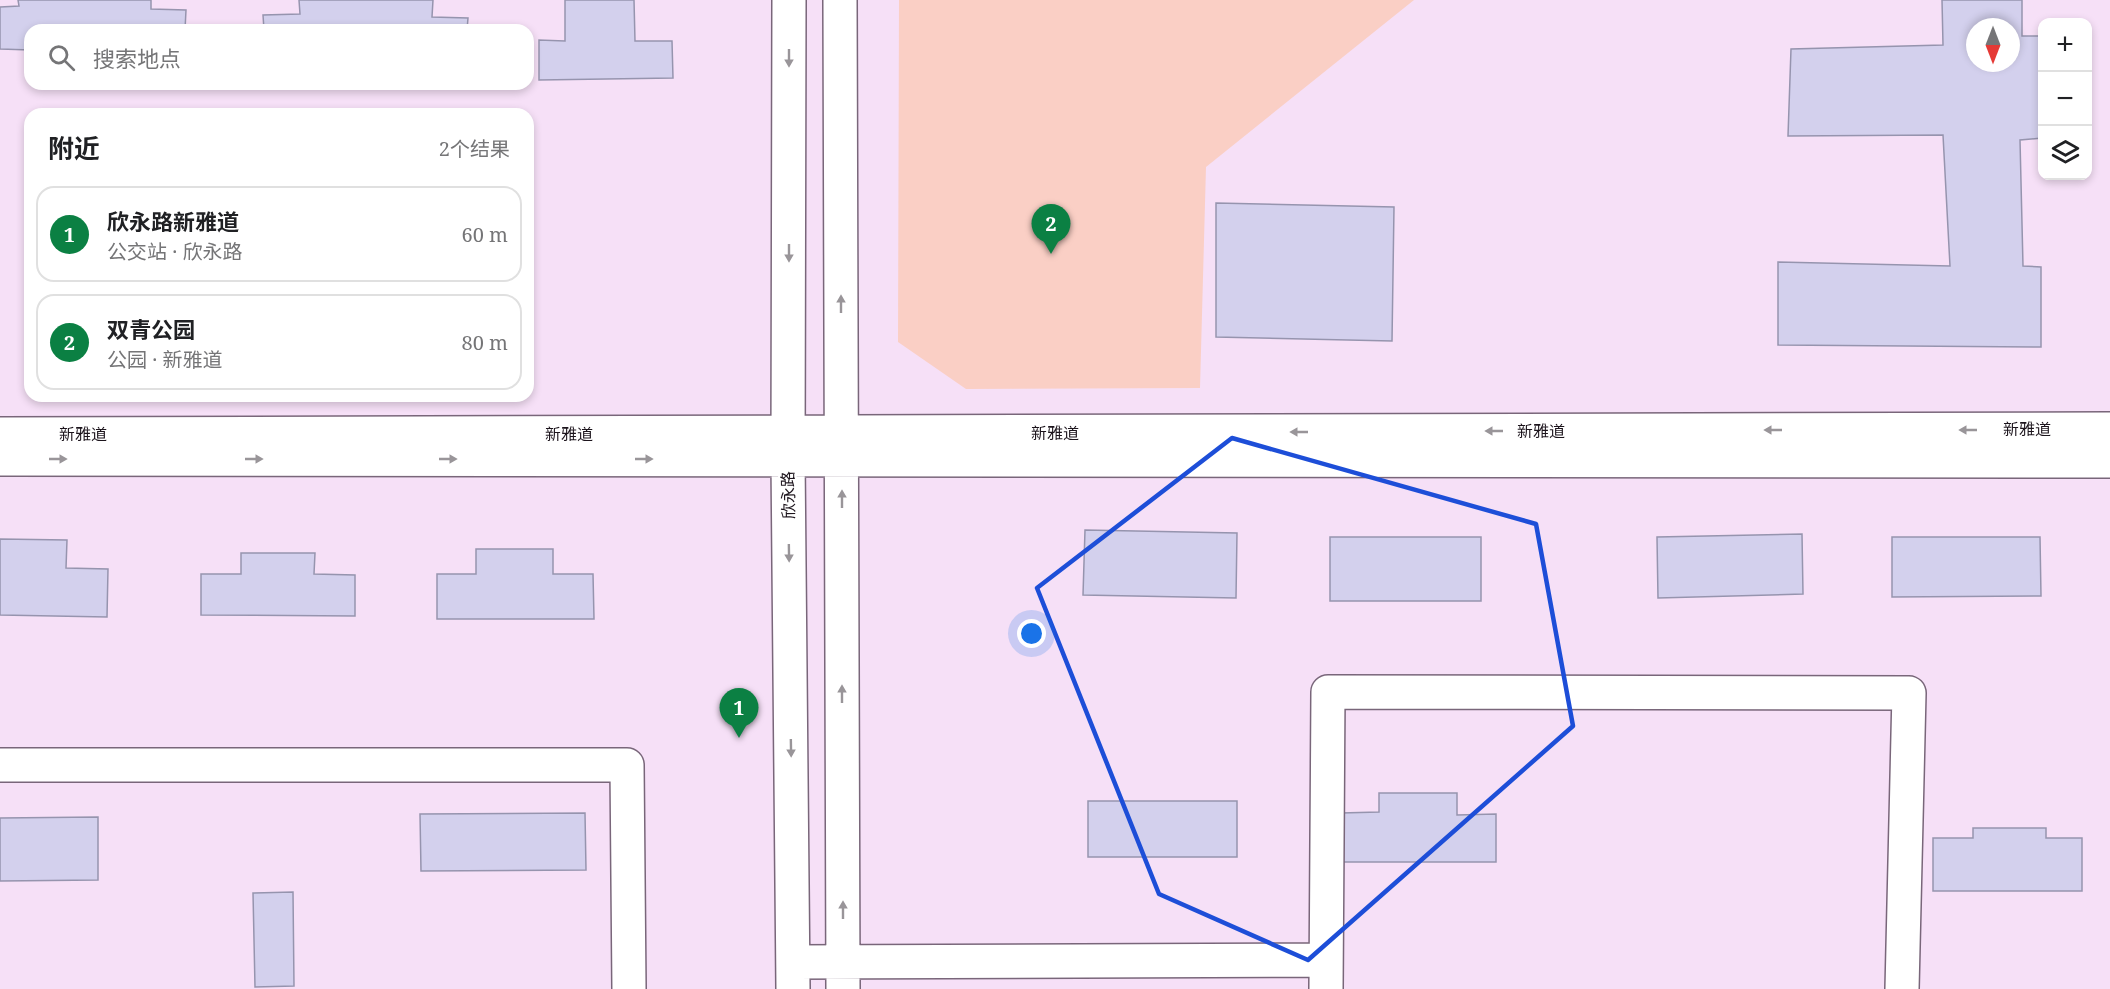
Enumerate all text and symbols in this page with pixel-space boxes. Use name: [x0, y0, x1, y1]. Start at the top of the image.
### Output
north arrow: [1966, 18, 2020, 72]
map controls: [2038, 18, 2092, 180]
button: +: [2038, 18, 2092, 72]
search box: [24, 24, 534, 90]
icon: search: [45, 41, 78, 74]
text: 搜索地点: [93, 43, 181, 73]
one-way arrow: [784, 49, 794, 68]
button: −: [2038, 72, 2092, 126]
button: layers: [2038, 126, 2092, 180]
text: 附近: [48, 130, 100, 166]
text: 2个结果: [439, 135, 510, 162]
pin: 2: [1032, 204, 1070, 254]
text: 欣永路新雅道: [107, 206, 239, 236]
text: 1: [64, 221, 75, 248]
text: 60 m: [462, 221, 508, 248]
text: 公交站 · 欣永路: [107, 238, 242, 265]
one-way arrow: [784, 244, 794, 263]
one-way arrow: [836, 294, 846, 313]
text: 双青公园: [107, 314, 195, 344]
text: 2: [64, 329, 75, 356]
text: 80 m: [462, 329, 508, 356]
text: 公园 · 新雅道: [107, 346, 222, 373]
street label: 新雅道: [2003, 418, 2051, 440]
street label: 新雅道: [1517, 420, 1565, 442]
street label: 新雅道: [1031, 422, 1079, 444]
street label: 新雅道: [59, 423, 107, 445]
street label: 新雅道: [545, 423, 593, 445]
one-way arrow: [1763, 425, 1782, 435]
one-way arrow: [1958, 425, 1977, 435]
one-way arrow: [1484, 426, 1503, 436]
one-way arrow: [1289, 427, 1308, 437]
one-way arrow: [49, 454, 68, 464]
one-way arrow: [244, 454, 263, 464]
one-way arrow: [439, 454, 458, 464]
one-way arrow: [634, 454, 653, 464]
street label: 欣永路: [777, 471, 799, 519]
one-way arrow: [837, 489, 847, 508]
one-way arrow: [784, 544, 794, 563]
your location: [1017, 619, 1046, 648]
one-way arrow: [837, 684, 847, 703]
pin: 1: [720, 688, 758, 738]
one-way arrow: [786, 739, 796, 758]
one-way arrow: [838, 900, 848, 919]

